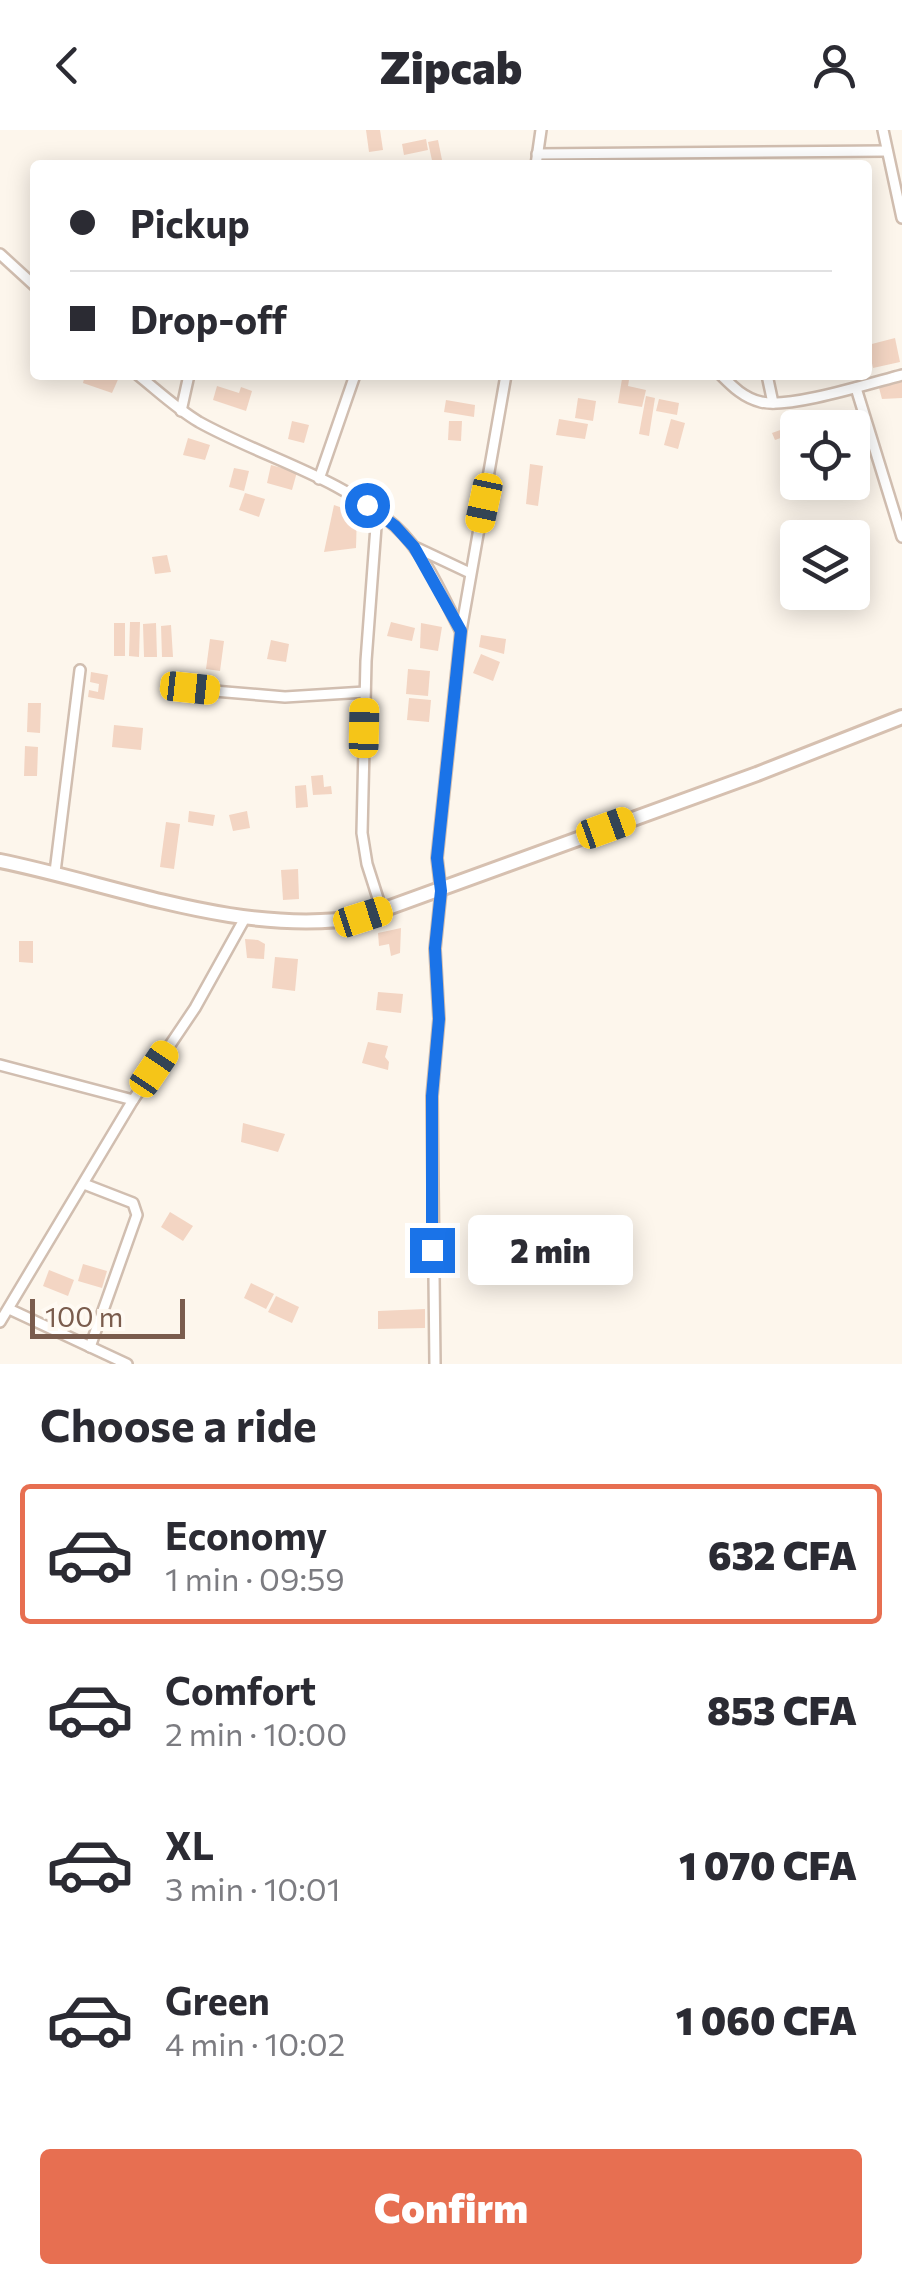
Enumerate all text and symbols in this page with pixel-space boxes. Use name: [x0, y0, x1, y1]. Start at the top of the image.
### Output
icon: back: [40, 38, 95, 93]
text: Zipcab: [380, 38, 522, 93]
icon: person: [807, 38, 862, 93]
text: Pickup: [130, 199, 250, 246]
text: Drop-off: [130, 295, 287, 342]
map controls: [780, 410, 870, 610]
button: locate: [780, 410, 870, 500]
car: [463, 471, 505, 535]
route start: [345, 483, 390, 528]
button: layers: [780, 520, 870, 610]
car: [159, 670, 221, 706]
car: [348, 698, 380, 758]
car: [573, 804, 639, 852]
car: [330, 893, 396, 941]
car: [125, 1036, 183, 1102]
callout: 2 min: [467, 1215, 632, 1285]
route end: [410, 1228, 455, 1273]
text: 2 min: [510, 1230, 591, 1270]
scale bar: [30, 1294, 185, 1338]
text: 100 m: [45, 1299, 123, 1333]
text: Choose a ride: [40, 1396, 317, 1451]
icon: car: [45, 1509, 135, 1599]
text: Economy: [165, 1511, 327, 1558]
text: 632 CFA: [708, 1531, 857, 1578]
text: 1 min · 09:59: [165, 1558, 345, 1598]
icon: car: [45, 1664, 135, 1754]
text: Comfort: [165, 1666, 316, 1713]
text: 853 CFA: [707, 1686, 857, 1733]
text: 2 min · 10:00: [165, 1713, 347, 1753]
icon: car: [45, 1819, 135, 1909]
text: XL: [165, 1821, 214, 1868]
text: 1 070 CFA: [679, 1841, 857, 1888]
text: 3 min · 10:01: [165, 1868, 340, 1908]
icon: car: [45, 1974, 135, 2064]
text: Green: [165, 1976, 270, 2023]
text: 1 060 CFA: [676, 1996, 857, 2043]
text: 4 min · 10:02: [165, 2023, 345, 2063]
button: Confirm: [40, 2149, 862, 2264]

